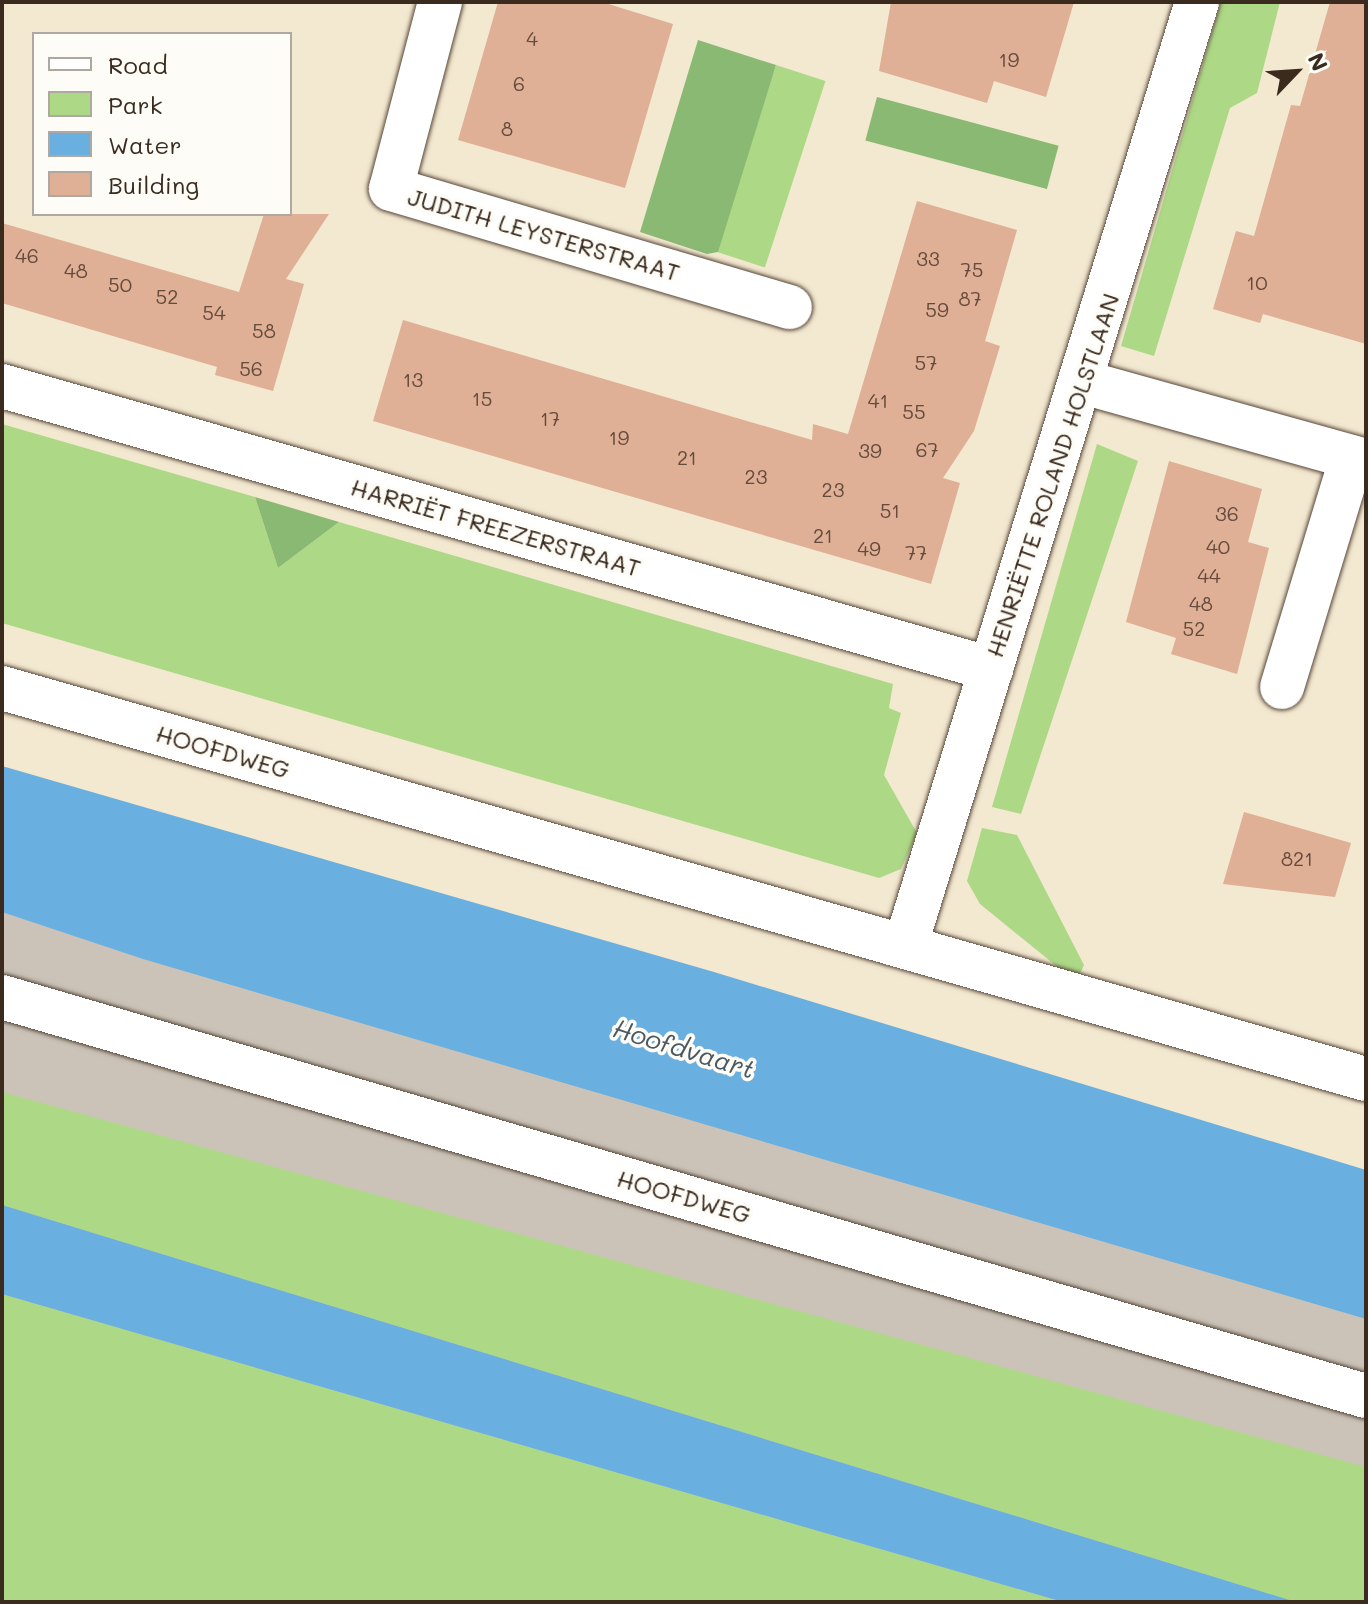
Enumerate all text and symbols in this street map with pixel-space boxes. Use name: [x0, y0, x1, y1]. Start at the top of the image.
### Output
house number: 4: [526, 26, 538, 50]
legend: [32, 32, 292, 216]
north arrow: [1256, 32, 1336, 112]
house number: 19: [999, 47, 1019, 71]
text: N: [1302, 48, 1335, 75]
text: Road: [108, 49, 168, 80]
house number: 6: [513, 71, 525, 95]
text: Park: [108, 89, 162, 120]
house number: 8: [501, 116, 513, 140]
text: Water: [108, 129, 182, 160]
text: Building: [108, 169, 199, 200]
street label: JUDITH LEYSTERSTRAAT: [405, 181, 683, 287]
house number: 46: [15, 243, 39, 267]
house number: 33: [916, 246, 940, 270]
house number: 75: [961, 257, 983, 281]
house number: 48: [64, 258, 88, 282]
house number: 10: [1246, 270, 1268, 294]
house number: 50: [108, 272, 132, 296]
house number: 52: [156, 284, 178, 308]
house number: 87: [958, 286, 982, 310]
street label: HENRIËTTE ROLAND HOLSTLAAN: [979, 289, 1125, 661]
house number: 59: [925, 297, 949, 321]
house number: 54: [202, 300, 226, 324]
house number: 58: [252, 318, 276, 342]
house number: 57: [915, 350, 937, 374]
house number: 56: [239, 356, 263, 380]
house number: 13: [403, 367, 423, 391]
house number: 15: [472, 386, 492, 410]
house number: 41: [868, 388, 888, 412]
house number: 55: [902, 399, 926, 423]
house number: 17: [540, 406, 560, 430]
house number: 19: [609, 425, 629, 449]
house number: 67: [915, 437, 939, 461]
house number: 39: [858, 438, 882, 462]
house number: 21: [677, 445, 697, 469]
house number: 23: [745, 464, 767, 488]
street label: HARRIËT FREEZERSTRAAT: [348, 472, 644, 582]
house number: 23: [822, 477, 844, 501]
house number: 51: [880, 498, 900, 522]
house number: 36: [1215, 501, 1239, 525]
house number: 21: [813, 523, 833, 547]
house number: 40: [1206, 534, 1230, 558]
house number: 49: [857, 536, 881, 560]
house number: 77: [905, 540, 927, 564]
house number: 44: [1197, 563, 1221, 587]
house number: 48: [1189, 591, 1213, 615]
house number: 52: [1183, 616, 1205, 640]
street label: HOOFDWEG: [153, 718, 293, 784]
house number: 821: [1281, 846, 1313, 870]
water label: Hoofdvaart: [609, 1013, 759, 1085]
street label: HOOFDWEG: [614, 1163, 754, 1229]

